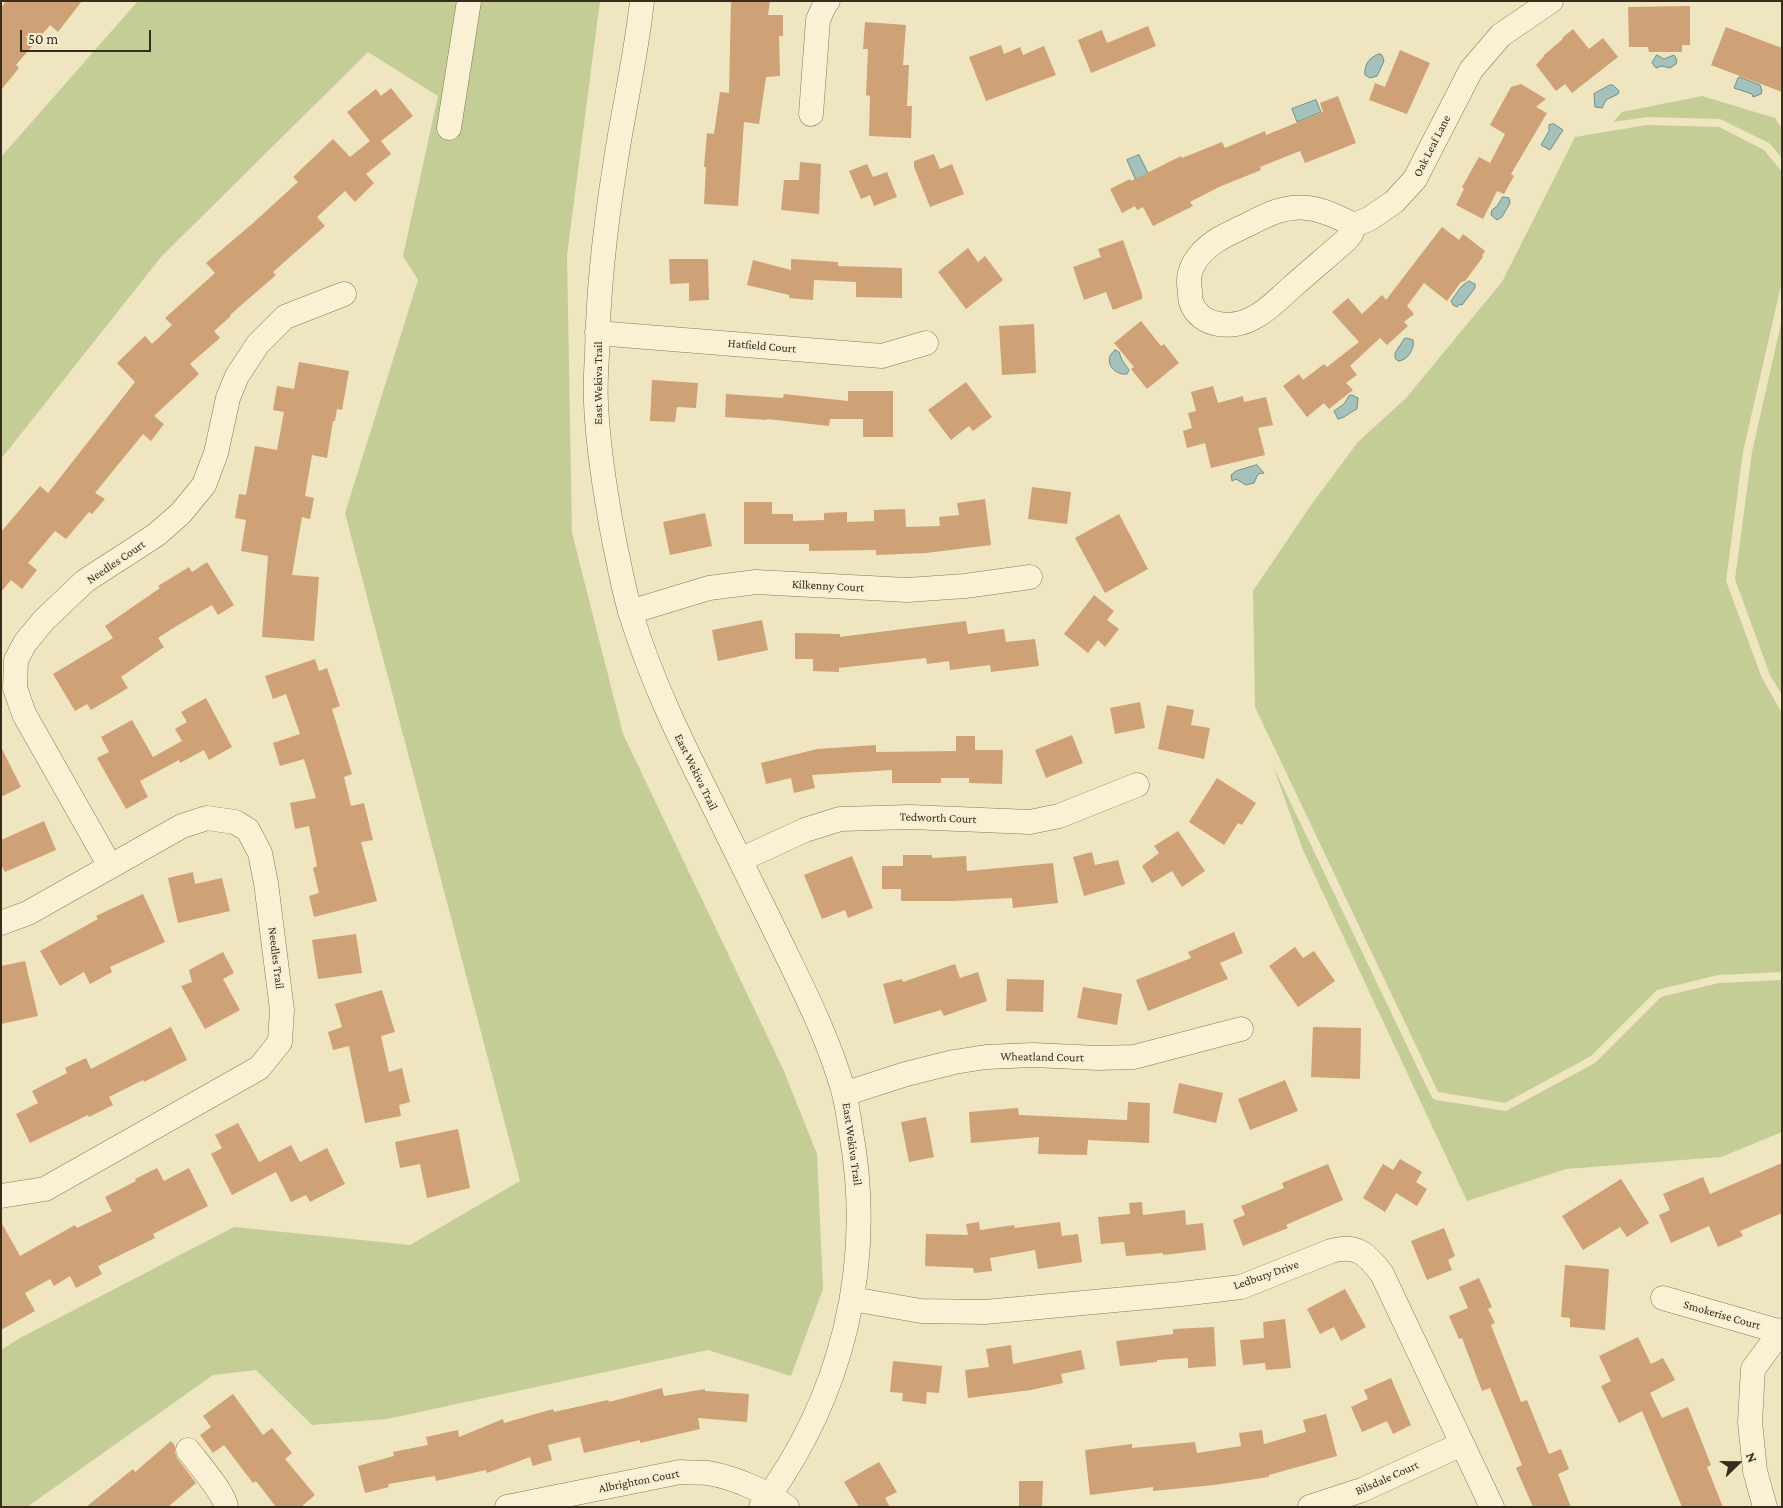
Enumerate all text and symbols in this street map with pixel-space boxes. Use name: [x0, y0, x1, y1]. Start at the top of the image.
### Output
scale bar: [22, 20, 154, 52]
text: 50 m: [28, 31, 58, 47]
street label: Oak Leaf Lane: [1410, 113, 1454, 179]
street label: Hatfield Court: [727, 336, 797, 356]
street label: East Wekiva Trail: [591, 341, 605, 425]
street label: Needles Court: [84, 537, 148, 587]
street label: Kilkenny Court: [792, 577, 864, 595]
street label: East Wekiva Trail: [671, 731, 721, 813]
street label: Tedworth Court: [899, 809, 977, 827]
street label: Needles Trail: [265, 926, 287, 990]
street label: Wheatland Court: [1000, 1049, 1084, 1065]
street label: East Wekiva Trail: [839, 1102, 865, 1186]
street label: Ledbury Drive: [1231, 1257, 1301, 1293]
street label: Smokerise Court: [1682, 1297, 1762, 1333]
north arrow: [1713, 1438, 1763, 1488]
text: N: [1743, 1450, 1761, 1465]
street label: Bilsdale Court: [1353, 1458, 1421, 1498]
street label: Albrighton Court: [597, 1466, 681, 1496]

